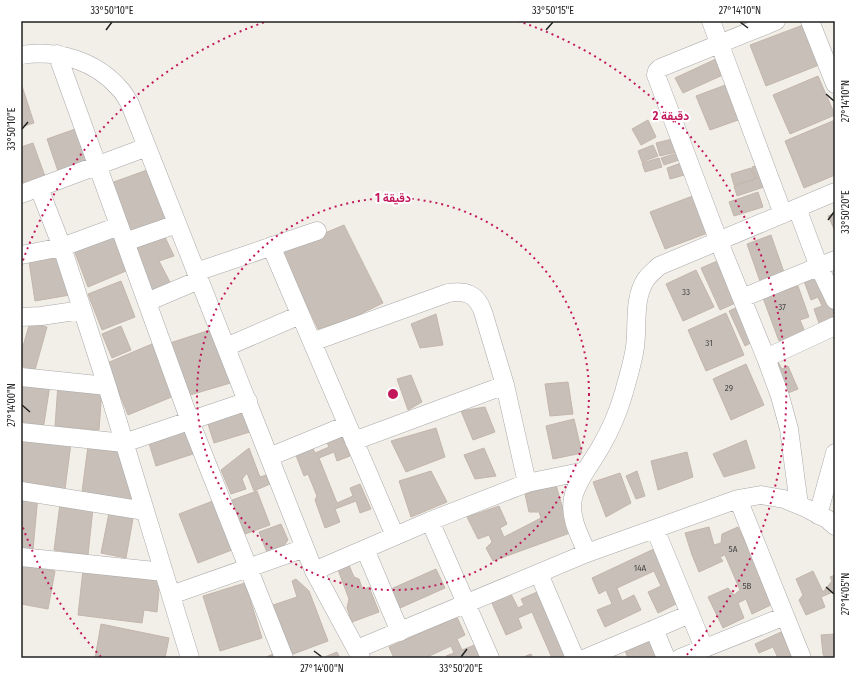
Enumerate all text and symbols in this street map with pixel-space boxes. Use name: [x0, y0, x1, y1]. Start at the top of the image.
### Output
text: 33°50'10"E: [91, 5, 134, 17]
text: 33°50'15"E: [532, 5, 574, 17]
text: 27°14'10"N: [719, 5, 761, 17]
text: 27°14'10"N: [840, 80, 852, 122]
text: 33°50'10"E: [6, 107, 18, 150]
text: 2 دقيقة: [652, 109, 689, 123]
text: 33°50'20"E: [840, 190, 852, 234]
text: 1 دقيقة: [375, 191, 411, 205]
house number: 33: [682, 287, 690, 297]
house number: 37: [778, 302, 786, 312]
house number: 31: [705, 338, 713, 348]
text: 27°14'00"N: [6, 383, 18, 427]
house number: 29: [725, 383, 733, 393]
centre of rings: [386, 387, 400, 401]
house number: 5A: [729, 544, 738, 554]
house number: 14A: [634, 563, 647, 573]
text: 27°14'05"N: [840, 573, 852, 615]
house number: 5B: [742, 581, 752, 591]
text: 27°14'00"N: [300, 663, 344, 675]
text: 33°50'20"E: [439, 663, 483, 675]

